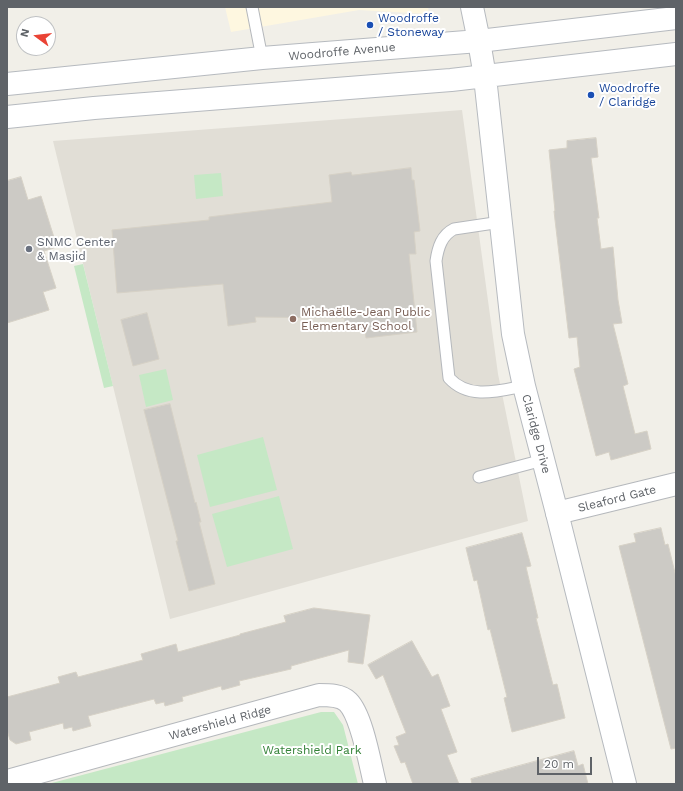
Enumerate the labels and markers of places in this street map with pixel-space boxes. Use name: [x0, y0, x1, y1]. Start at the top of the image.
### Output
place label: Woodroffe / Stoneway: [378, 11, 444, 39]
marker: Woodroffe / Stoneway: [365, 20, 375, 30]
place label: Woodroffe / Claridge: [599, 81, 660, 109]
marker: Woodroffe / Claridge: [586, 90, 596, 100]
place label: SNMC Center & Masjid: [37, 235, 115, 263]
marker: SNMC Center & Masjid: [24, 244, 34, 254]
place label: Michaëlle-Jean Public Elementary School: [301, 305, 430, 333]
marker: Michaëlle-Jean Public Elementary School: [288, 314, 298, 324]

